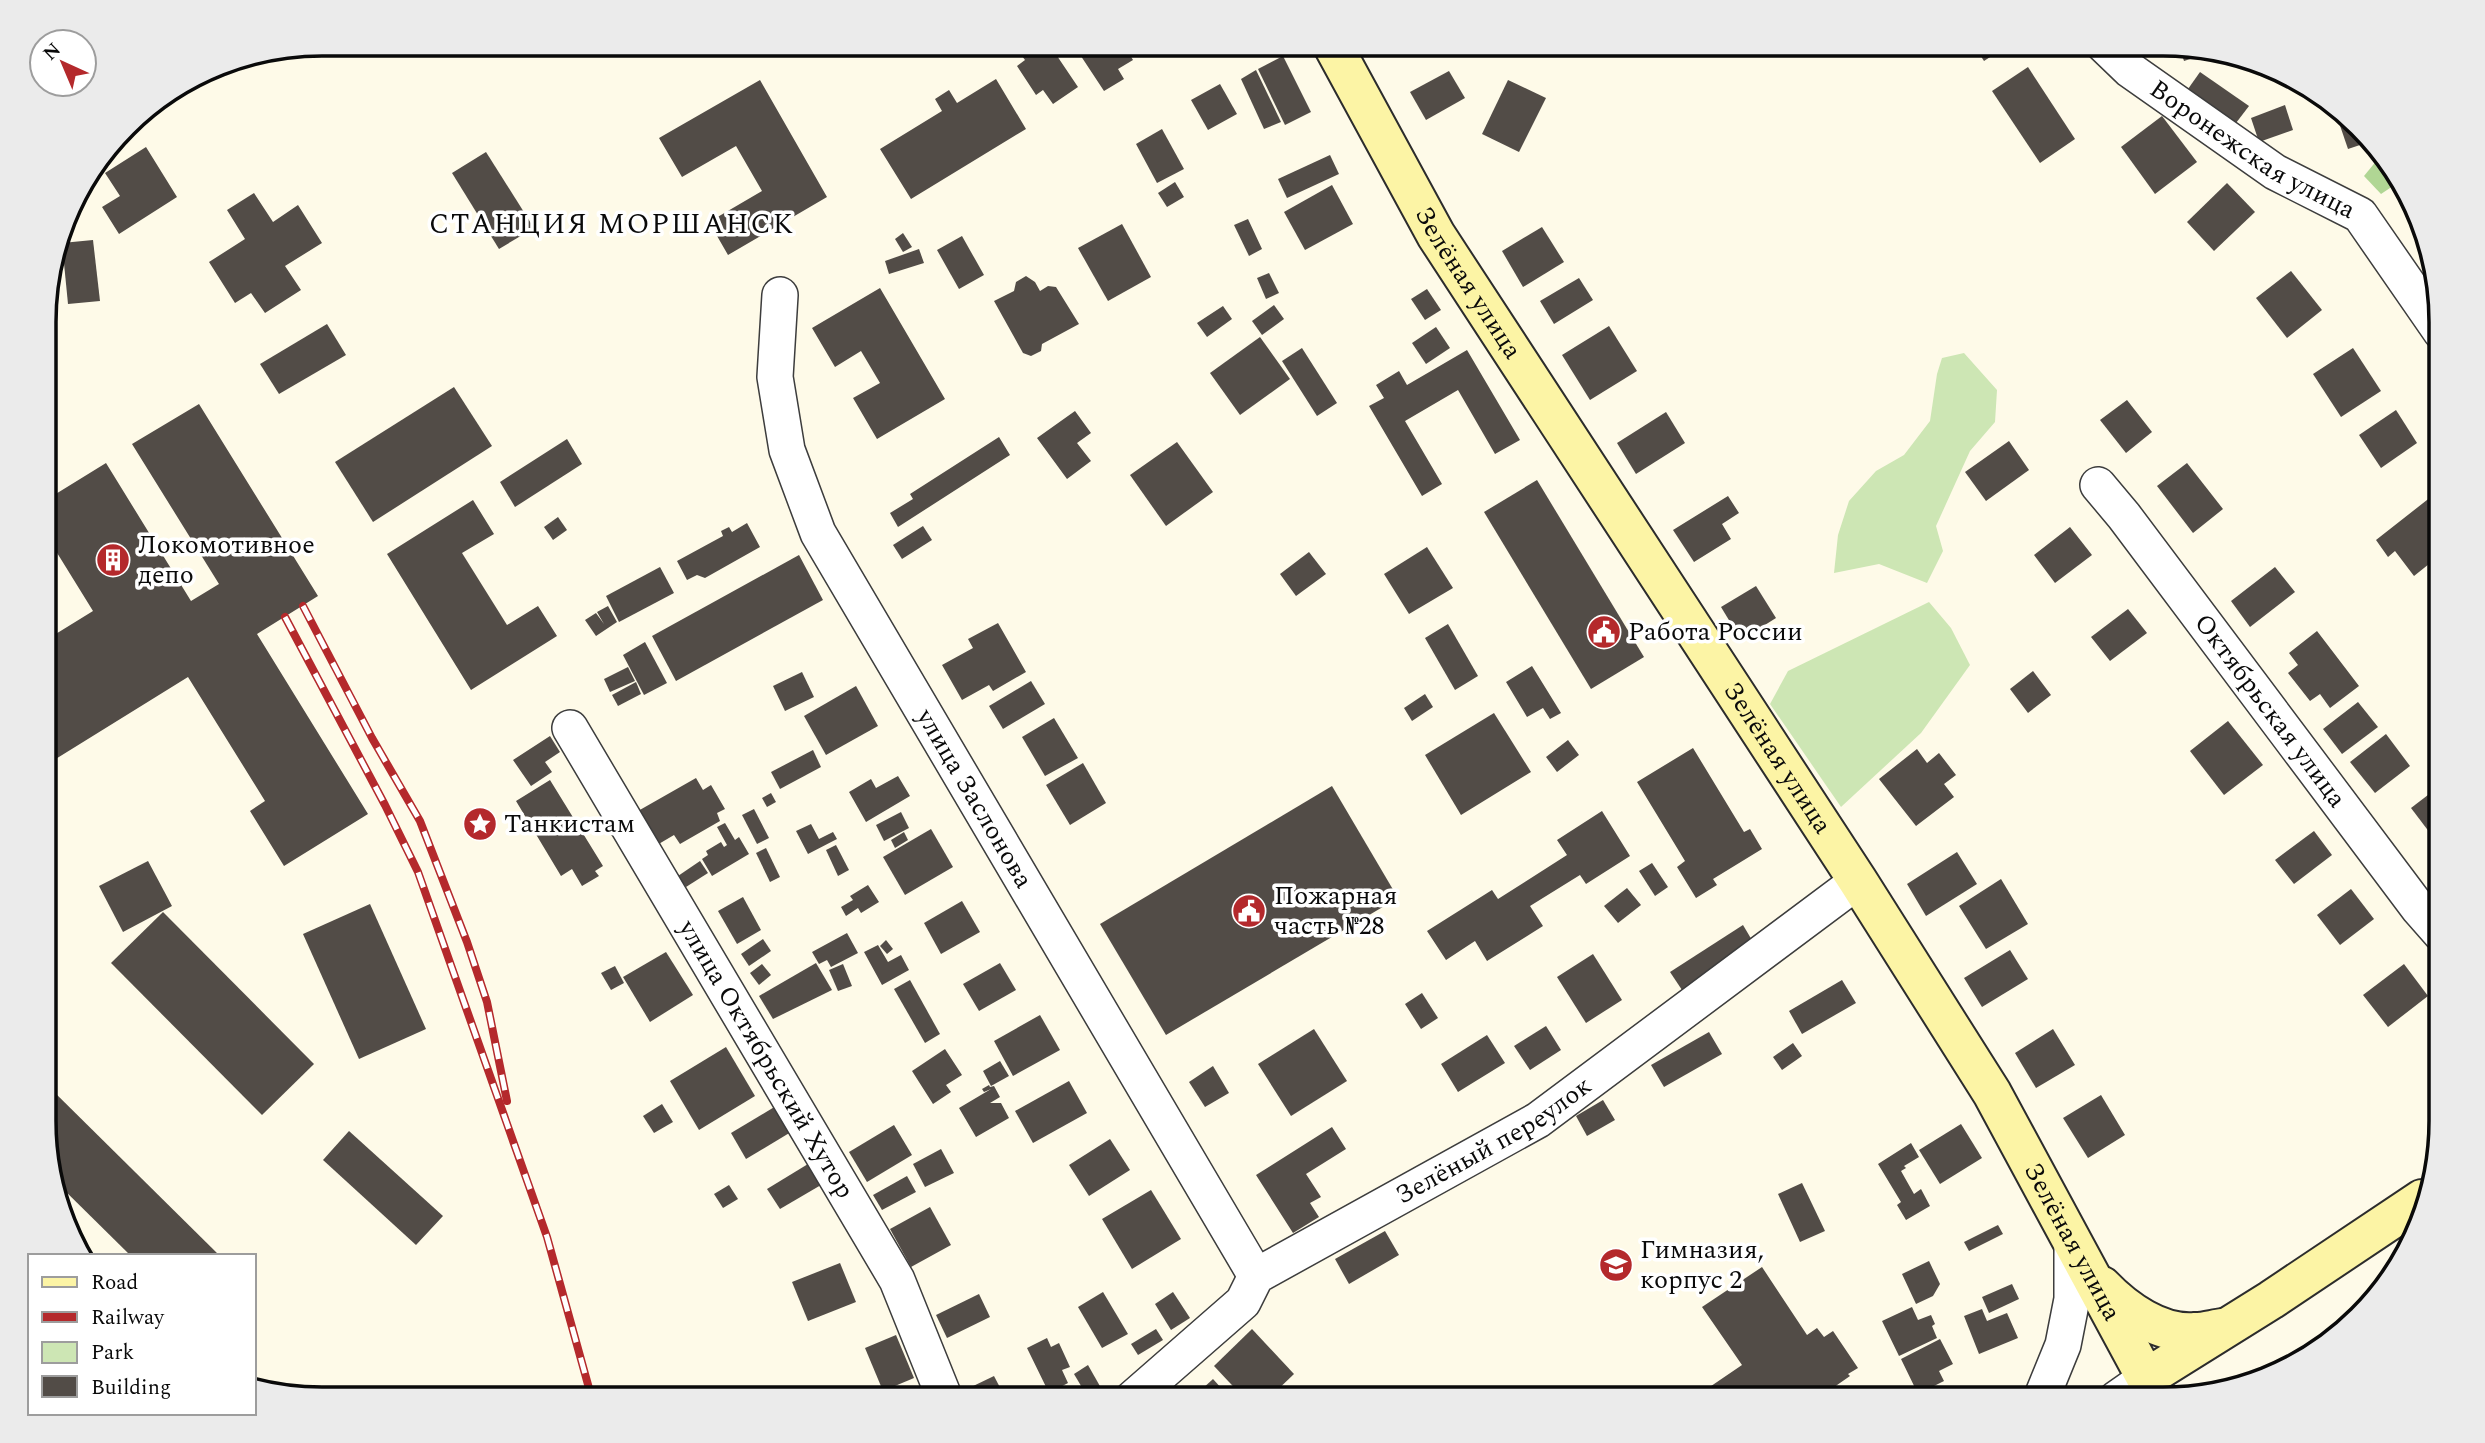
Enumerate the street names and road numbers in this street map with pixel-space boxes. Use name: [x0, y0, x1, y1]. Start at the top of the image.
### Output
street label: Воронежская улица: [2141, 70, 2363, 230]
street label: Зелёная улица: [1404, 199, 1532, 368]
street label: Октябрьская улица: [2184, 605, 2357, 817]
street label: Зелёная улица: [1713, 674, 1842, 842]
street label: улица Заслонова: [905, 700, 1043, 896]
street label: улица Октябрьский Хутор: [667, 911, 865, 1206]
street label: Зелёный переулок: [1388, 1066, 1600, 1215]
street label: Зелёная улица: [2013, 1155, 2132, 1328]

